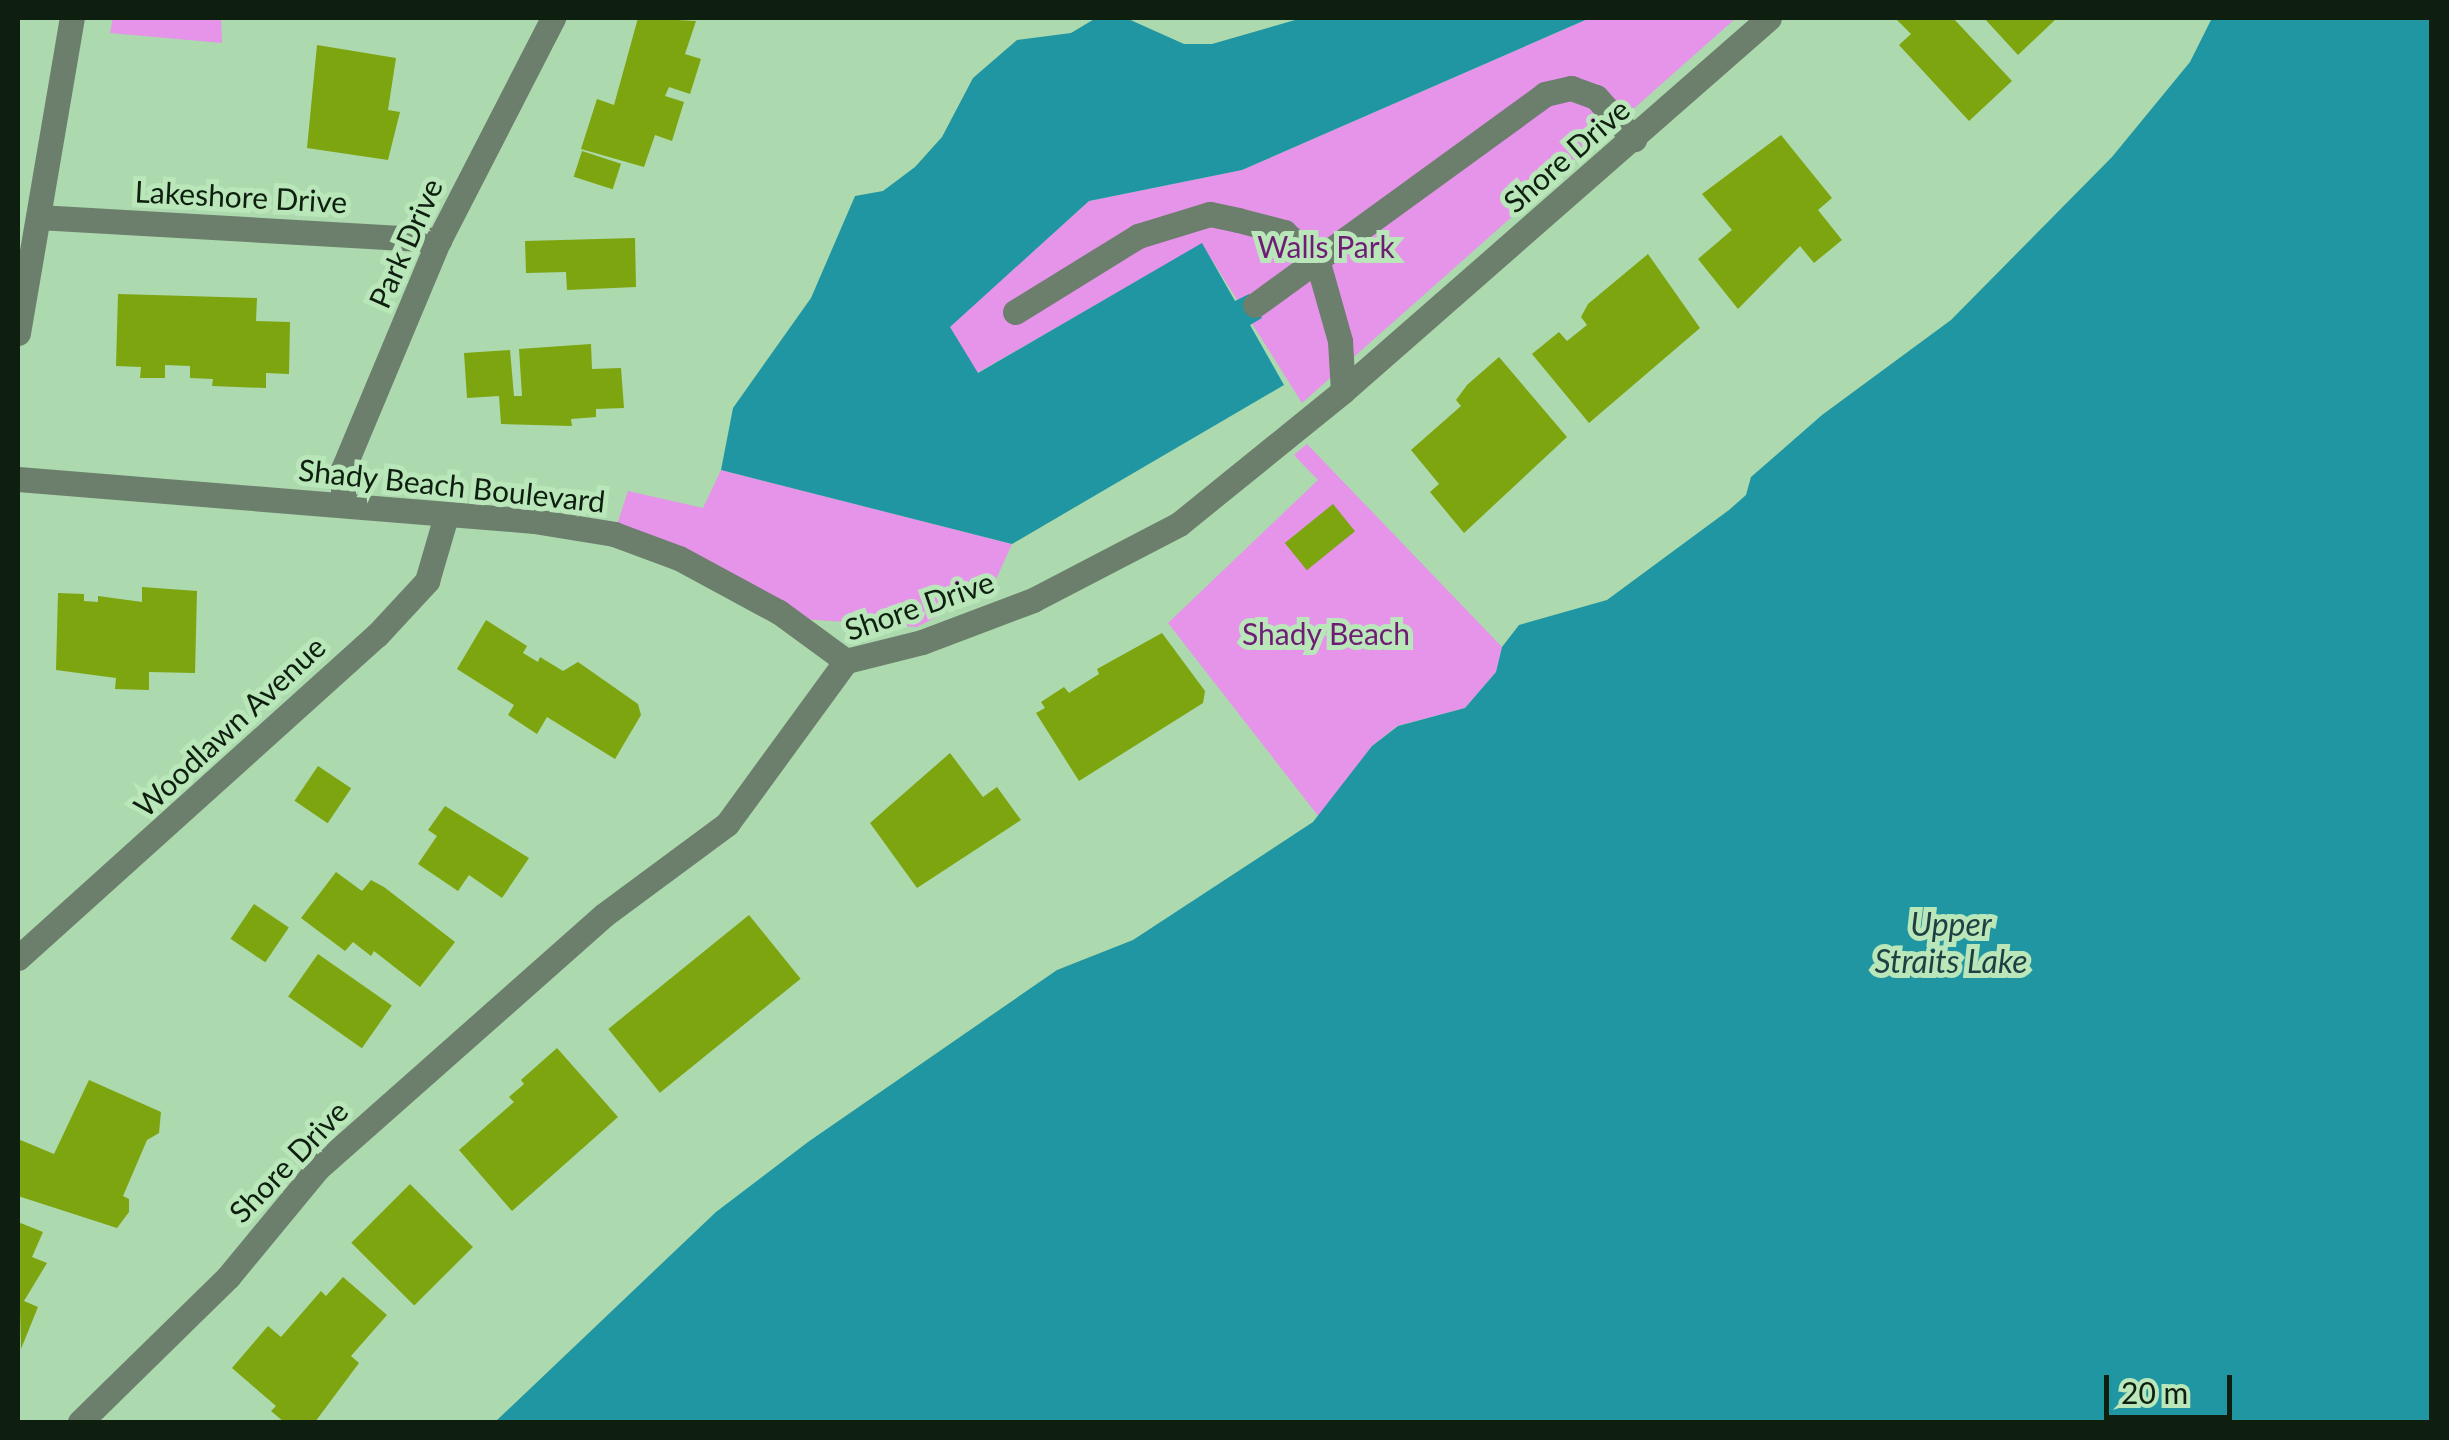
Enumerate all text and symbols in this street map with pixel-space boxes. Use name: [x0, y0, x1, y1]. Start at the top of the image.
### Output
street label: Shore Drive: [1496, 91, 1636, 219]
street label: Lakeshore Drive: [134, 172, 348, 220]
street label: Park Drive: [361, 173, 449, 313]
park label: Walls Park: [1257, 228, 1395, 264]
street label: Shady Beach Boulevard: [296, 451, 608, 519]
street label: Shore Drive: [840, 563, 998, 647]
park label: Shady Beach: [1242, 615, 1410, 651]
street label: Woodlawn Avenue: [126, 628, 332, 824]
water label: Upper Straits Lake: [1875, 906, 2027, 981]
street label: Shore Drive: [221, 1093, 355, 1229]
scale bar: [2109, 1355, 2236, 1417]
text: 20 m: [2121, 1374, 2188, 1410]

